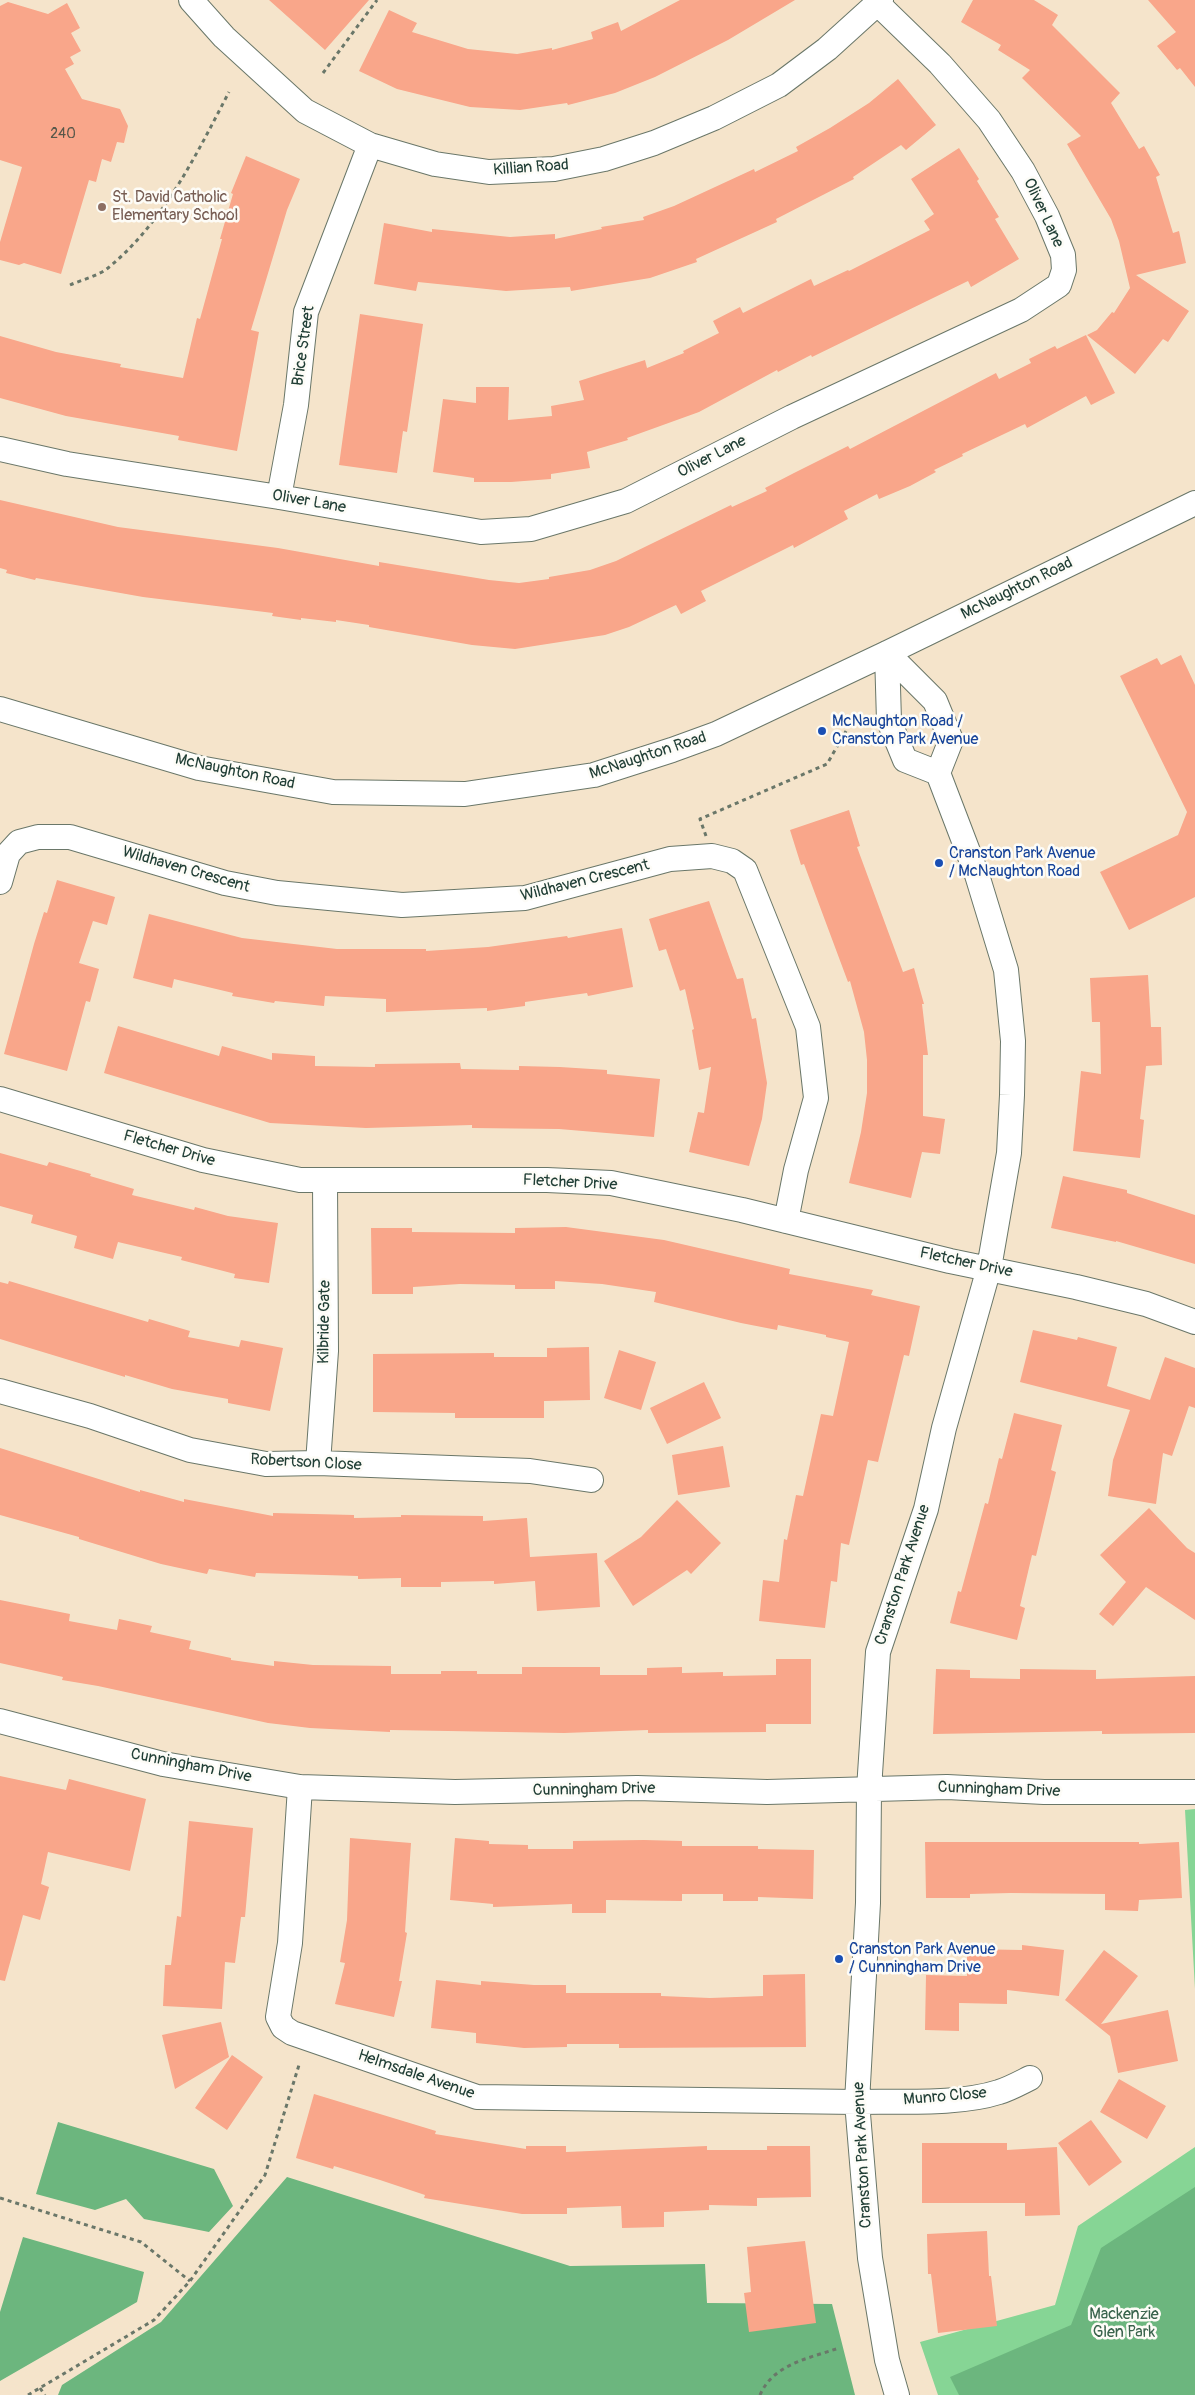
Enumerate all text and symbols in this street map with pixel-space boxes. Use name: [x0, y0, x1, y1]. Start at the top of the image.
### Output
house number: 240: [50, 126, 76, 142]
street label: Killian Road: [493, 156, 569, 180]
street label: Oliver Lane: [1019, 175, 1067, 251]
place label: St. David Catholic Elementary School: [112, 188, 238, 226]
marker: St. David Catholic Elementary School: [96, 201, 108, 213]
street label: Brice Street: [289, 305, 319, 387]
street label: Oliver Lane: [674, 432, 750, 482]
street label: Oliver Lane: [271, 486, 347, 518]
street label: McNaughton Road: [958, 554, 1076, 624]
place label: McNaughton Road / Cranston Park Avenue: [832, 712, 979, 750]
marker: McNaughton Road / Cranston Park Avenue: [816, 725, 828, 737]
street label: McNaughton Road: [587, 728, 709, 784]
street label: McNaughton Road: [173, 750, 297, 794]
street label: Wildhaven Crescent: [120, 843, 252, 897]
place label: Cranston Park Avenue / McNaughton Road: [949, 844, 1096, 882]
street label: Wildhaven Crescent: [519, 856, 651, 906]
marker: Cranston Park Avenue / McNaughton Road: [933, 857, 945, 869]
street label: Fletcher Drive: [121, 1127, 217, 1171]
street label: Fletcher Drive: [522, 1171, 618, 1195]
street label: Fletcher Drive: [918, 1244, 1014, 1282]
street label: Kilbride Gate: [315, 1280, 335, 1364]
street label: Robertson Close: [250, 1451, 362, 1475]
street label: Cranston Park Avenue: [871, 1502, 935, 1648]
street label: Cunningham Drive: [129, 1745, 253, 1787]
street label: Cunningham Drive: [937, 1778, 1061, 1802]
street label: Cunningham Drive: [532, 1779, 656, 1801]
place label: Cranston Park Avenue / Cunningham Drive: [849, 1940, 996, 1978]
marker: Cranston Park Avenue / Cunningham Drive: [833, 1953, 845, 1965]
street label: Helmsdale Avenue: [355, 2046, 477, 2104]
street label: Cranston Park Avenue: [850, 2081, 876, 2229]
street label: Munro Close: [903, 2084, 987, 2110]
park label: Mackenzie Glen Park: [1089, 2305, 1159, 2343]

